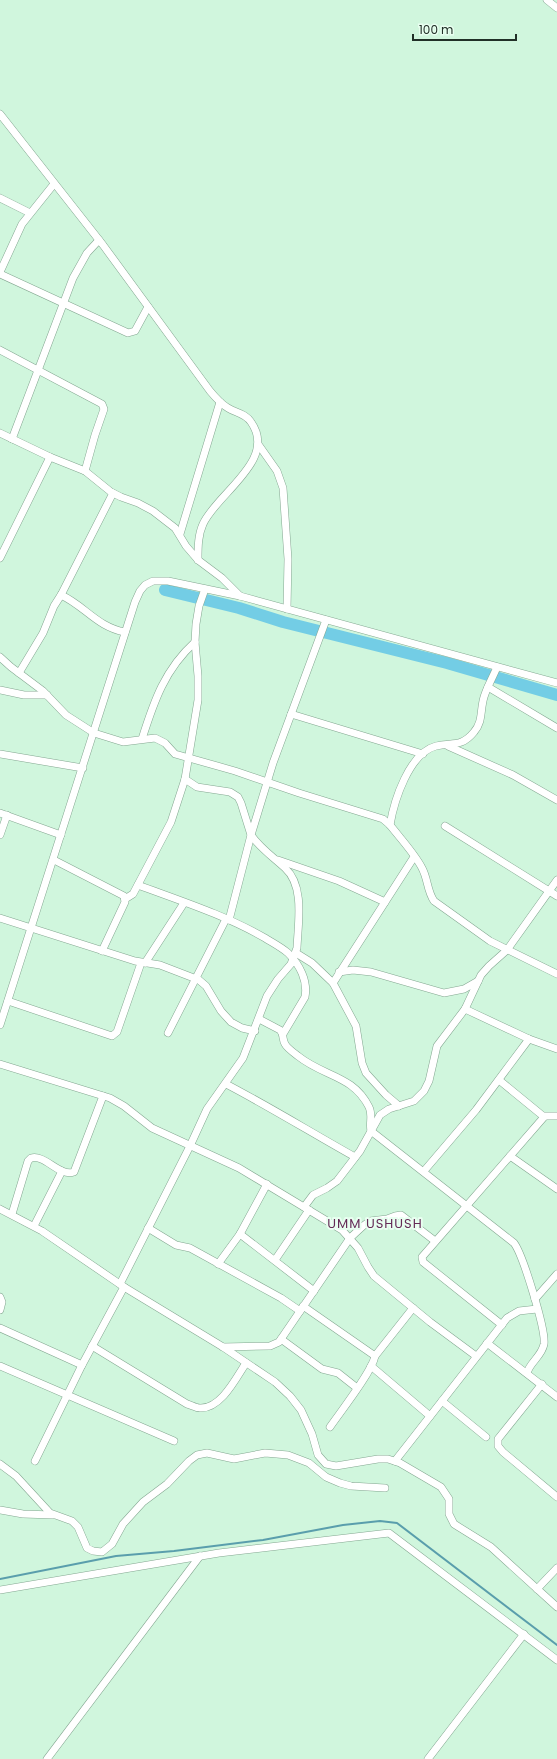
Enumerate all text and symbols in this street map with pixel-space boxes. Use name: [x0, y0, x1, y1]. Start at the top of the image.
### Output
scale bar: [413, 16, 516, 42]
text: 100 m: [419, 21, 453, 38]
district label: UMM USHUSH: [327, 1214, 423, 1233]

